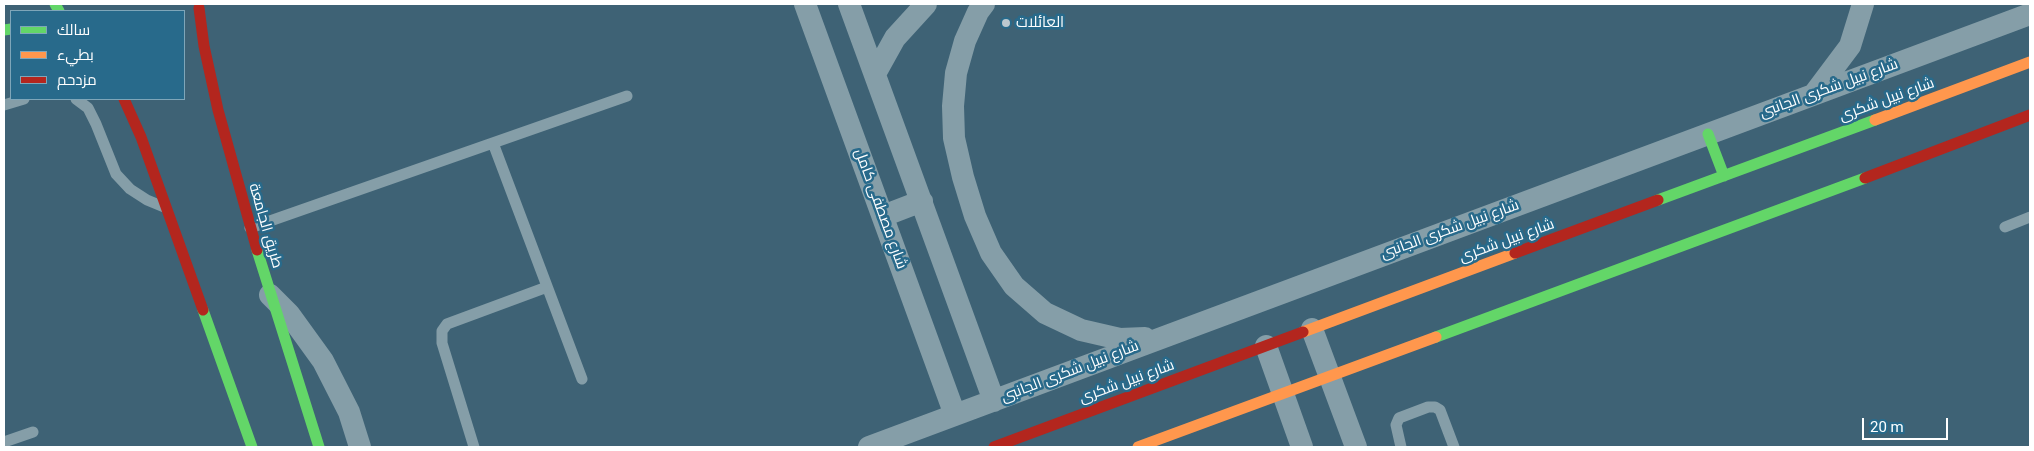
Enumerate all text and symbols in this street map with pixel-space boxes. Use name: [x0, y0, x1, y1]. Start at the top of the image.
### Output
legend: [10, 10, 185, 100]
place label: العائلات: [1016, 14, 1064, 32]
marker: العائلات: [1000, 17, 1012, 29]
text: سالك: [57, 21, 90, 39]
text: بطيء: [57, 46, 94, 64]
street label: شارع نبيل شكرى الجانبى: [1757, 56, 1901, 122]
text: مزدحم: [57, 71, 97, 89]
street label: شارع نبيل شكرى: [1837, 74, 1937, 126]
street label: شارع مصطفى كامل: [850, 146, 910, 272]
street label: طريق الجامعة: [244, 181, 286, 271]
street label: شارع نبيل شكرى الجانبى: [1378, 197, 1522, 263]
street label: شارع نبيل شكرى: [1457, 215, 1557, 267]
street label: شارع نبيل شكرى الجانبى: [999, 337, 1141, 407]
street label: شارع نبيل شكرى: [1077, 356, 1177, 408]
scale bar: [1864, 408, 1950, 440]
text: 20 m: [1870, 418, 1904, 436]

